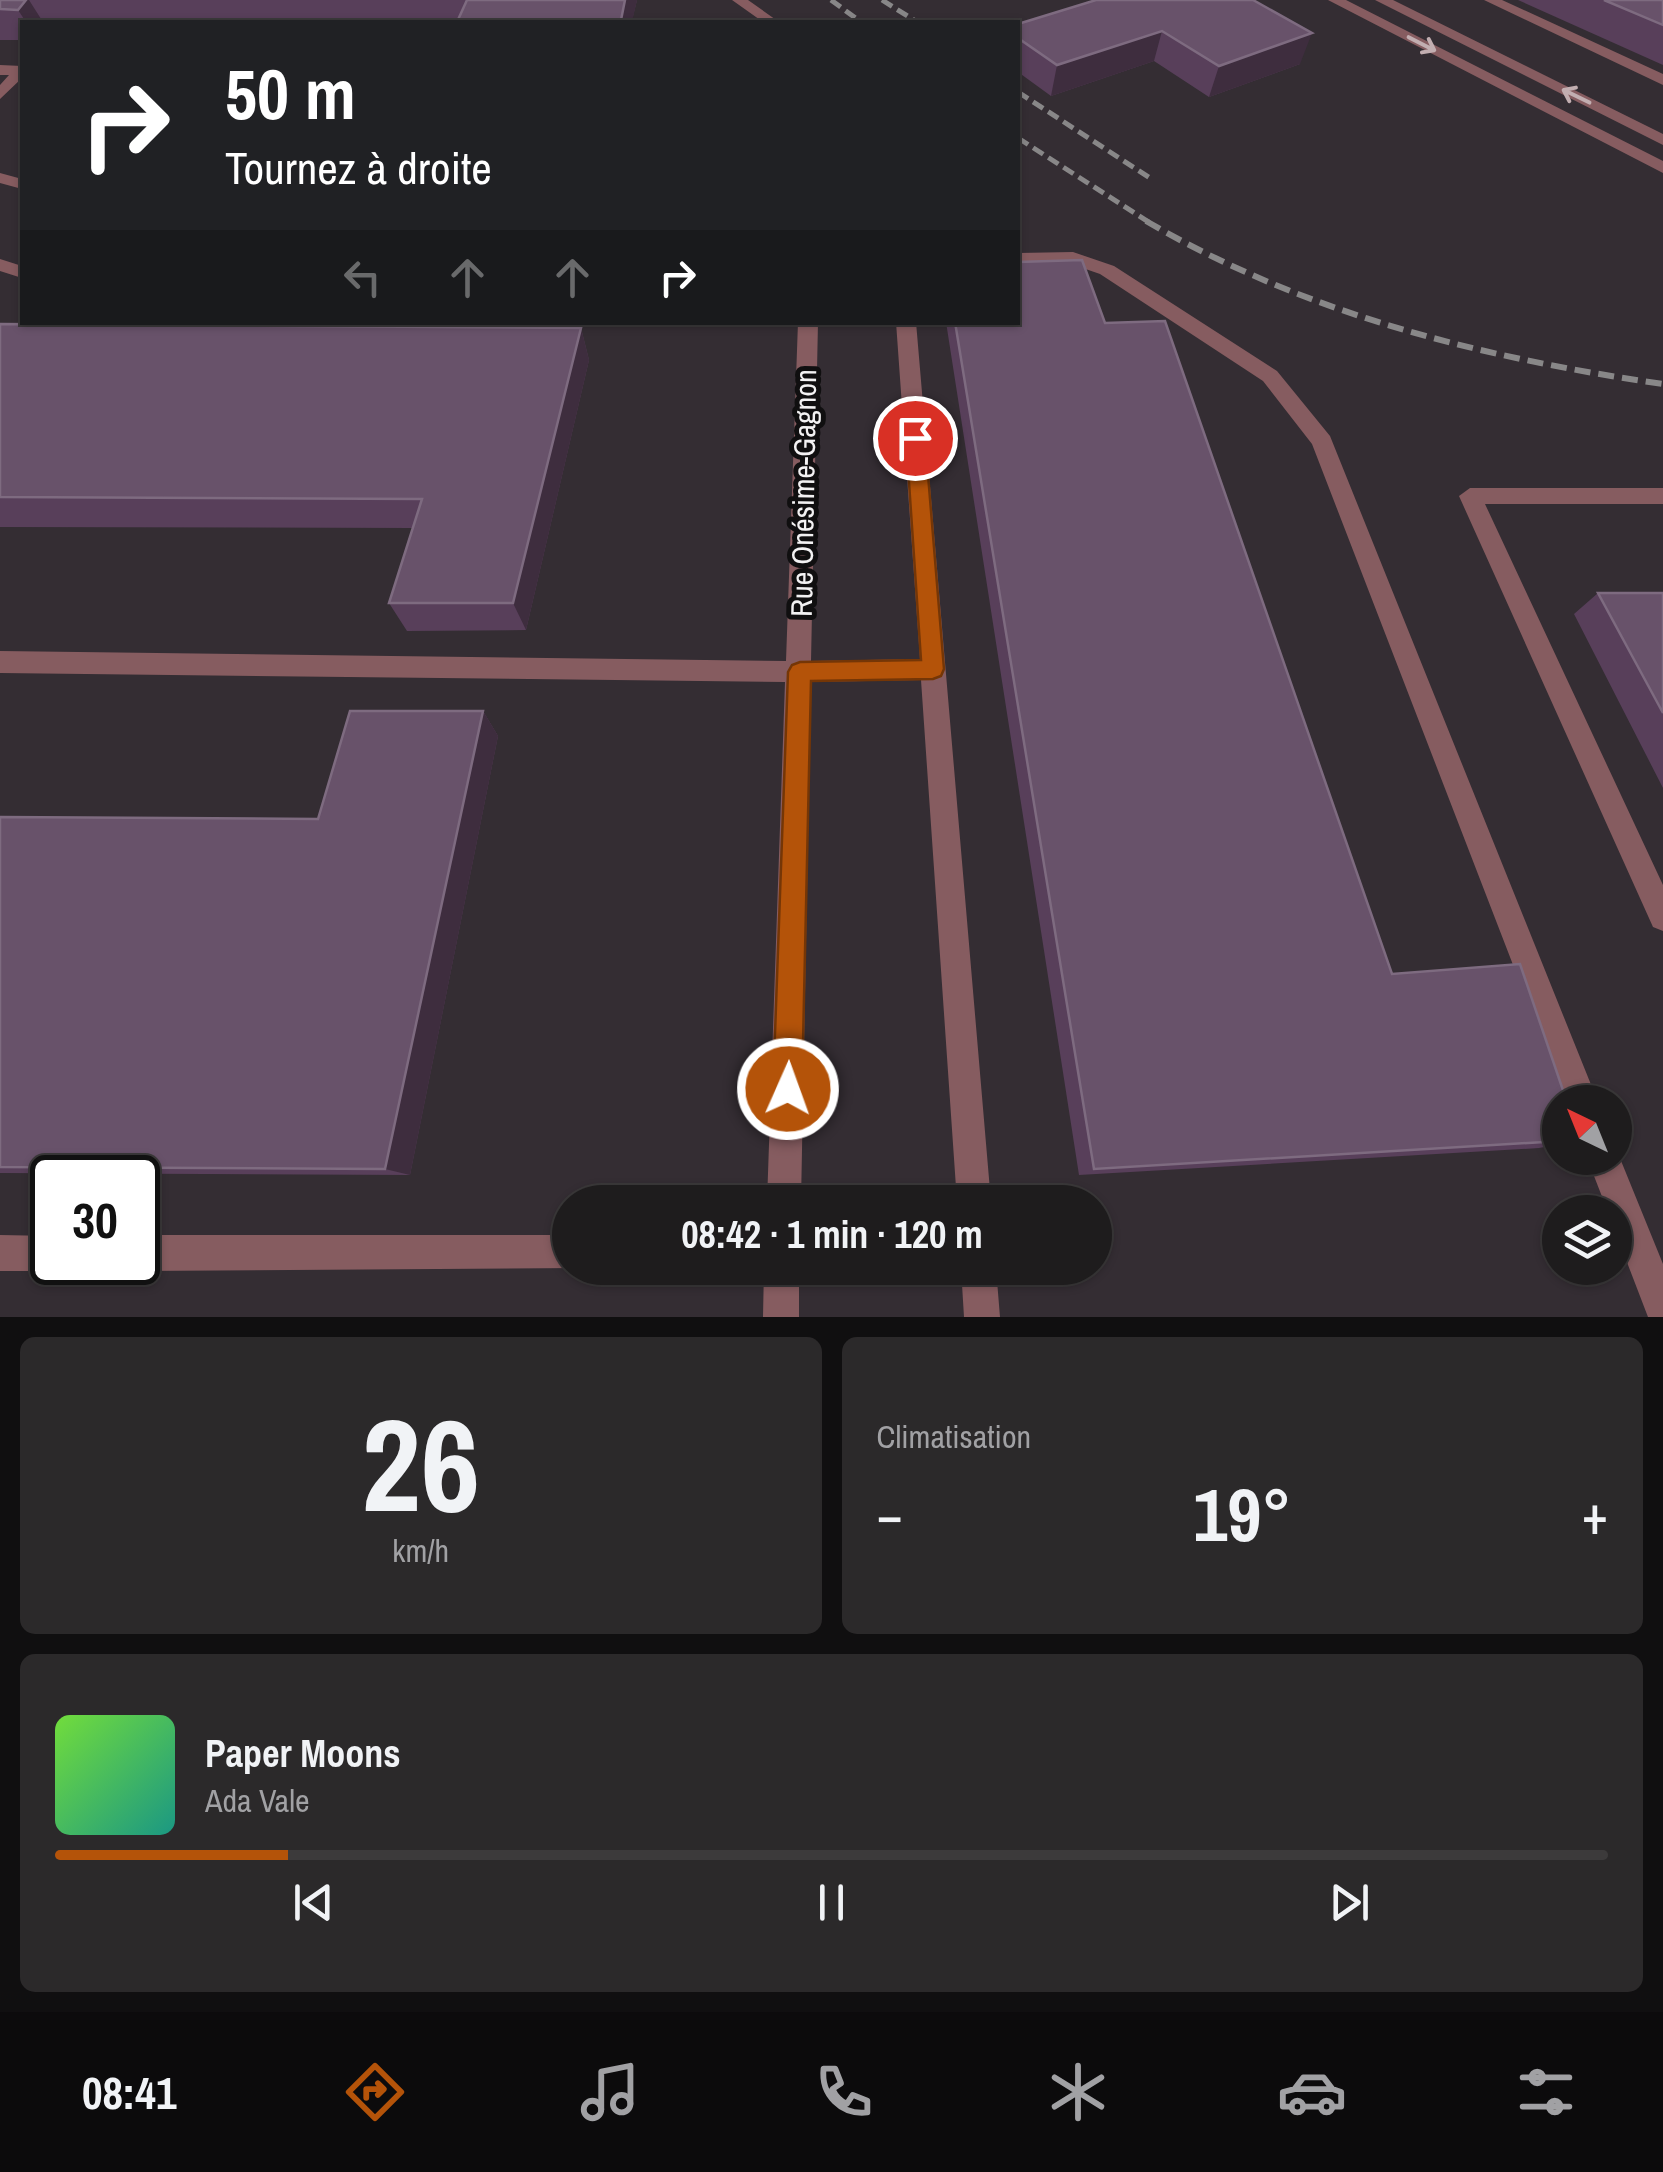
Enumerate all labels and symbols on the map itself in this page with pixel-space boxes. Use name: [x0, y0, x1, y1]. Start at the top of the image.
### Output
one-way arrow: [1406, 35, 1436, 54]
one-way arrow: [1561, 86, 1591, 105]
street label: Rue Onésime-Gagnon: [781, 369, 825, 617]
pin: [873, 396, 958, 481]
position arrow: [736, 1037, 840, 1141]
north arrow: [1542, 1085, 1632, 1175]
speed limit sign: 30: [30, 1155, 160, 1285]

